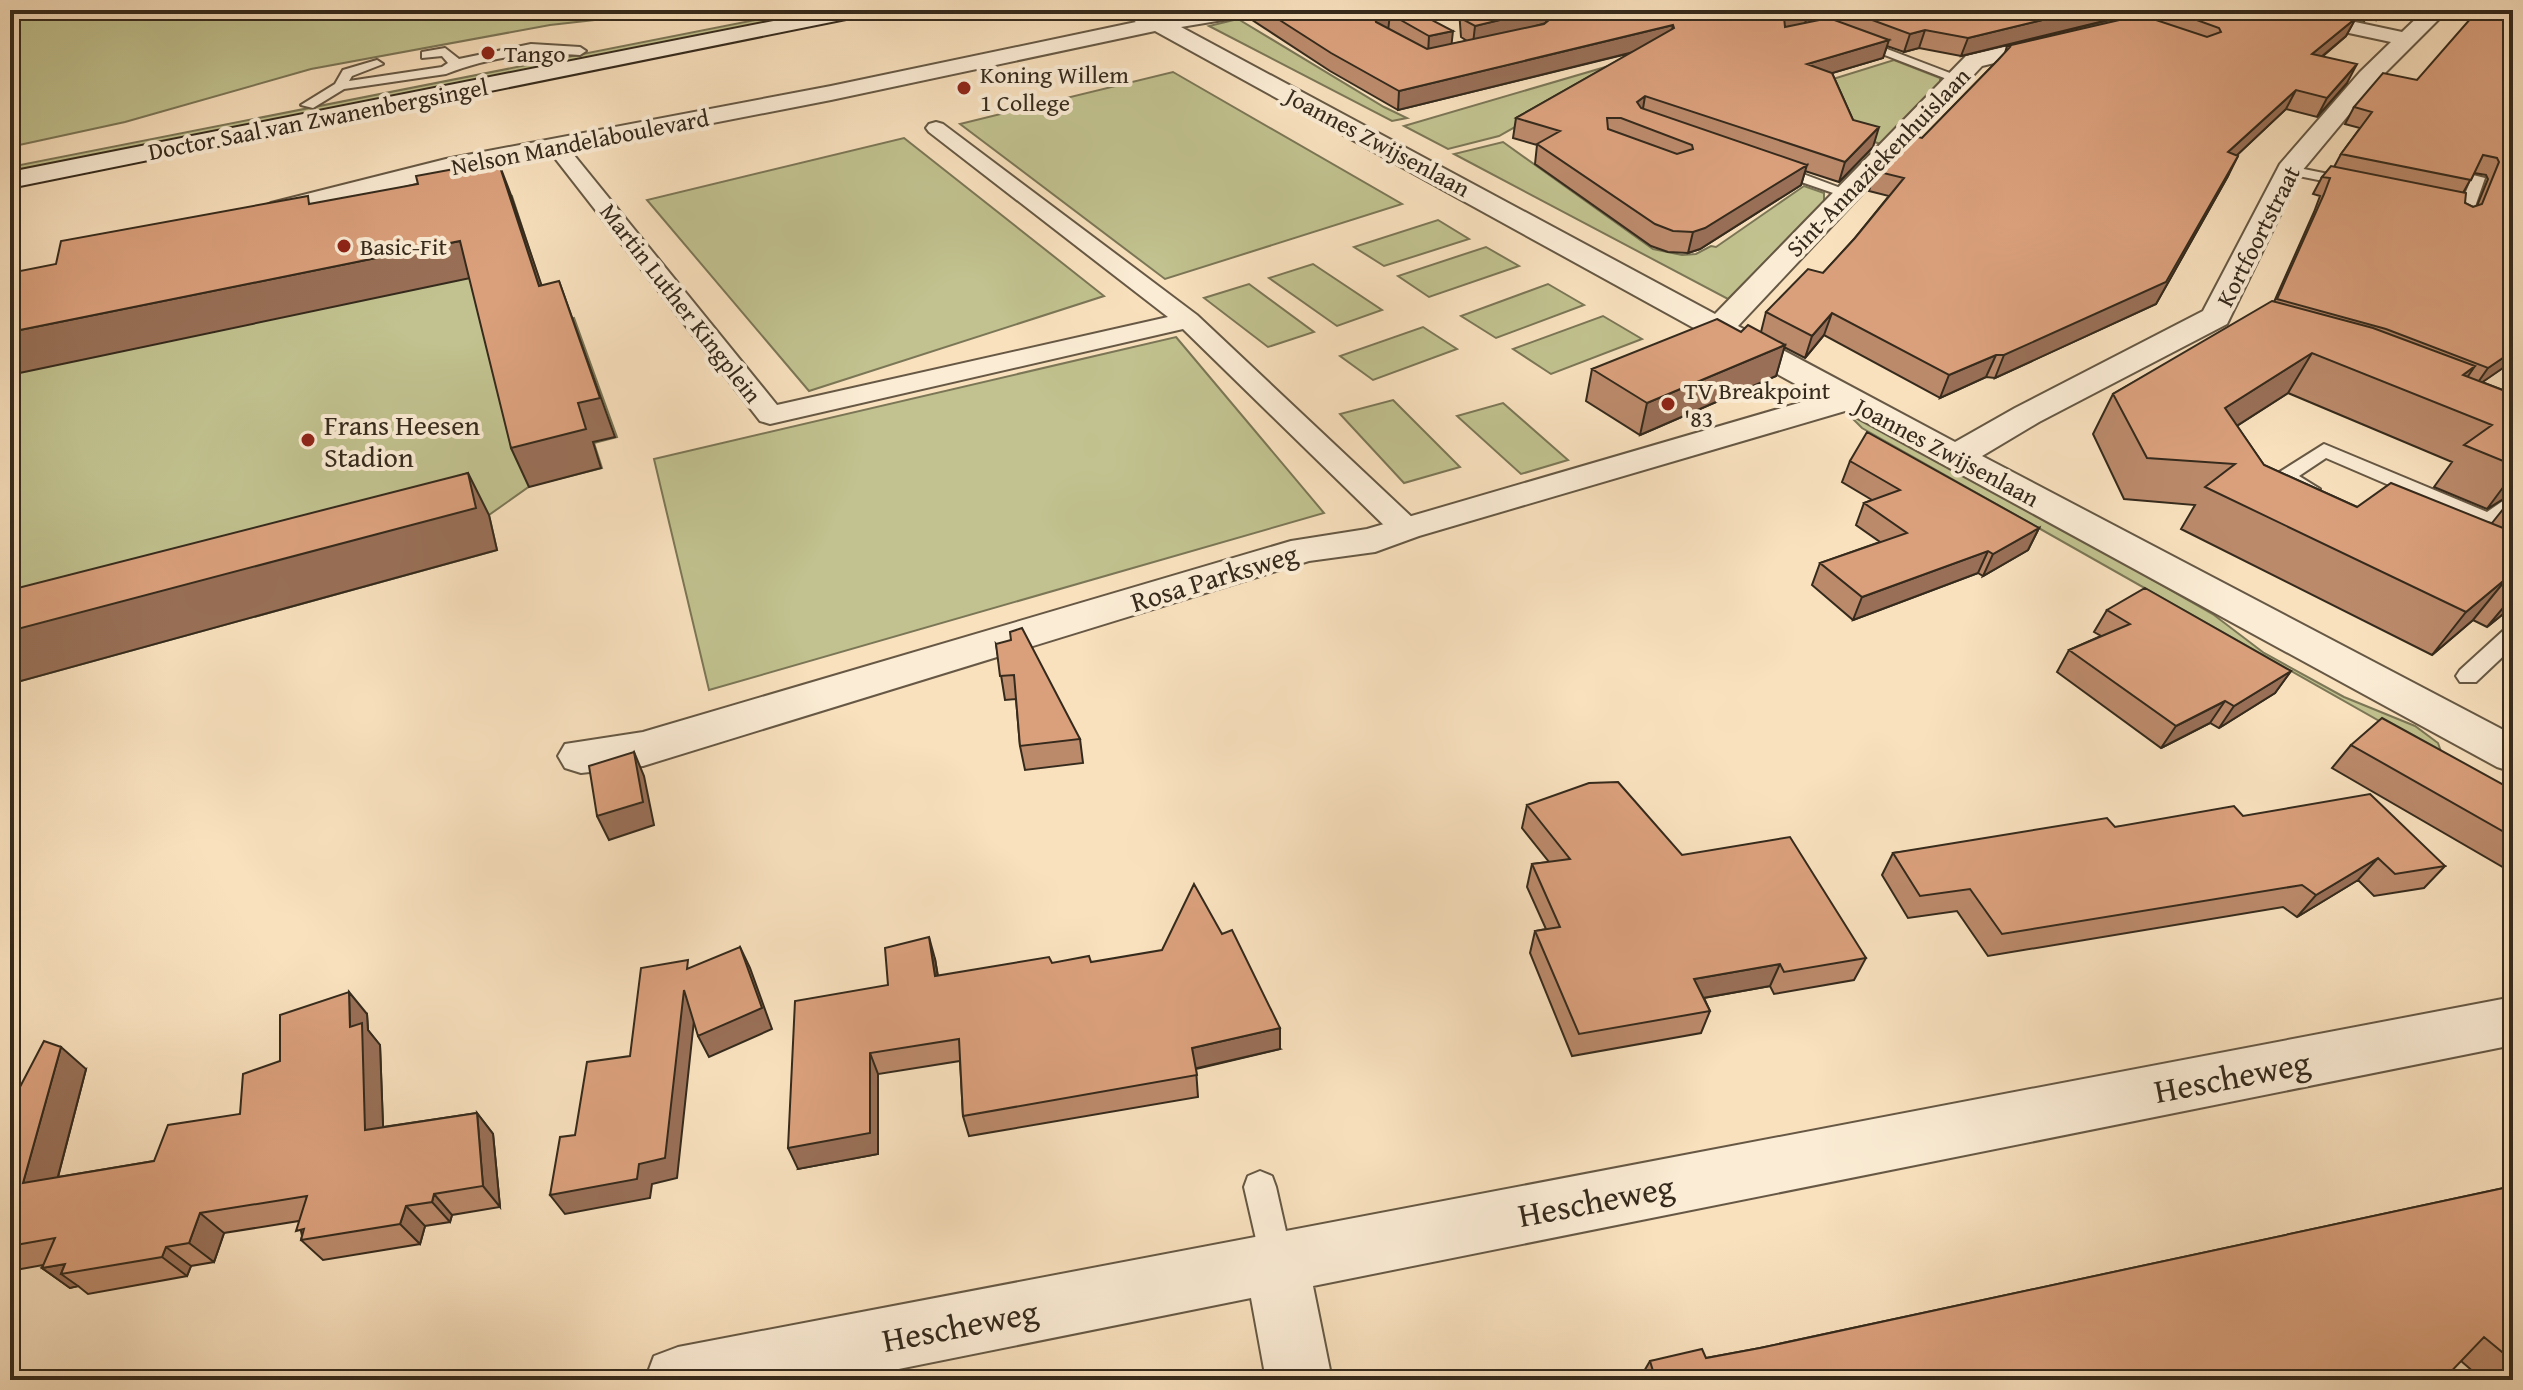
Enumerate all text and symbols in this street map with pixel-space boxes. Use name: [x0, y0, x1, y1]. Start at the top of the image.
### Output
place label: Tango: [504, 36, 566, 71]
marker: Tango: [479, 44, 497, 62]
place label: Koning Willem 1 College: [980, 57, 1129, 120]
street label: Sint-Annaziekenhuislaan: [1778, 59, 1979, 265]
street label: Doctor Saal van Zwanenbergsingel: [145, 69, 491, 169]
street label: Joannes Zwijsenlaan: [1277, 77, 1477, 206]
marker: Koning Willem 1 College: [955, 79, 973, 97]
street label: Nelson Mandelaboulevard: [448, 100, 712, 184]
street label: Kortfoortstraat: [2207, 159, 2309, 313]
street label: Martin Luther Kingplein: [592, 196, 771, 411]
place label: Basic-Fit: [360, 229, 448, 264]
marker: Basic-Fit: [335, 237, 353, 255]
place label: TV Breakpoint '83: [1684, 373, 1831, 436]
street label: Joannes Zwijsenlaan: [1846, 387, 2046, 516]
marker: TV Breakpoint '83: [1659, 395, 1677, 413]
place label: Frans Heesen Stadion: [324, 404, 480, 477]
marker: Frans Heesen Stadion: [299, 431, 317, 449]
street label: Rosa Parksweg: [1126, 532, 1303, 622]
street label: Hescheweg: [2150, 1037, 2314, 1115]
street label: Hescheweg: [1514, 1161, 1678, 1239]
street label: Hescheweg: [878, 1286, 1042, 1364]

